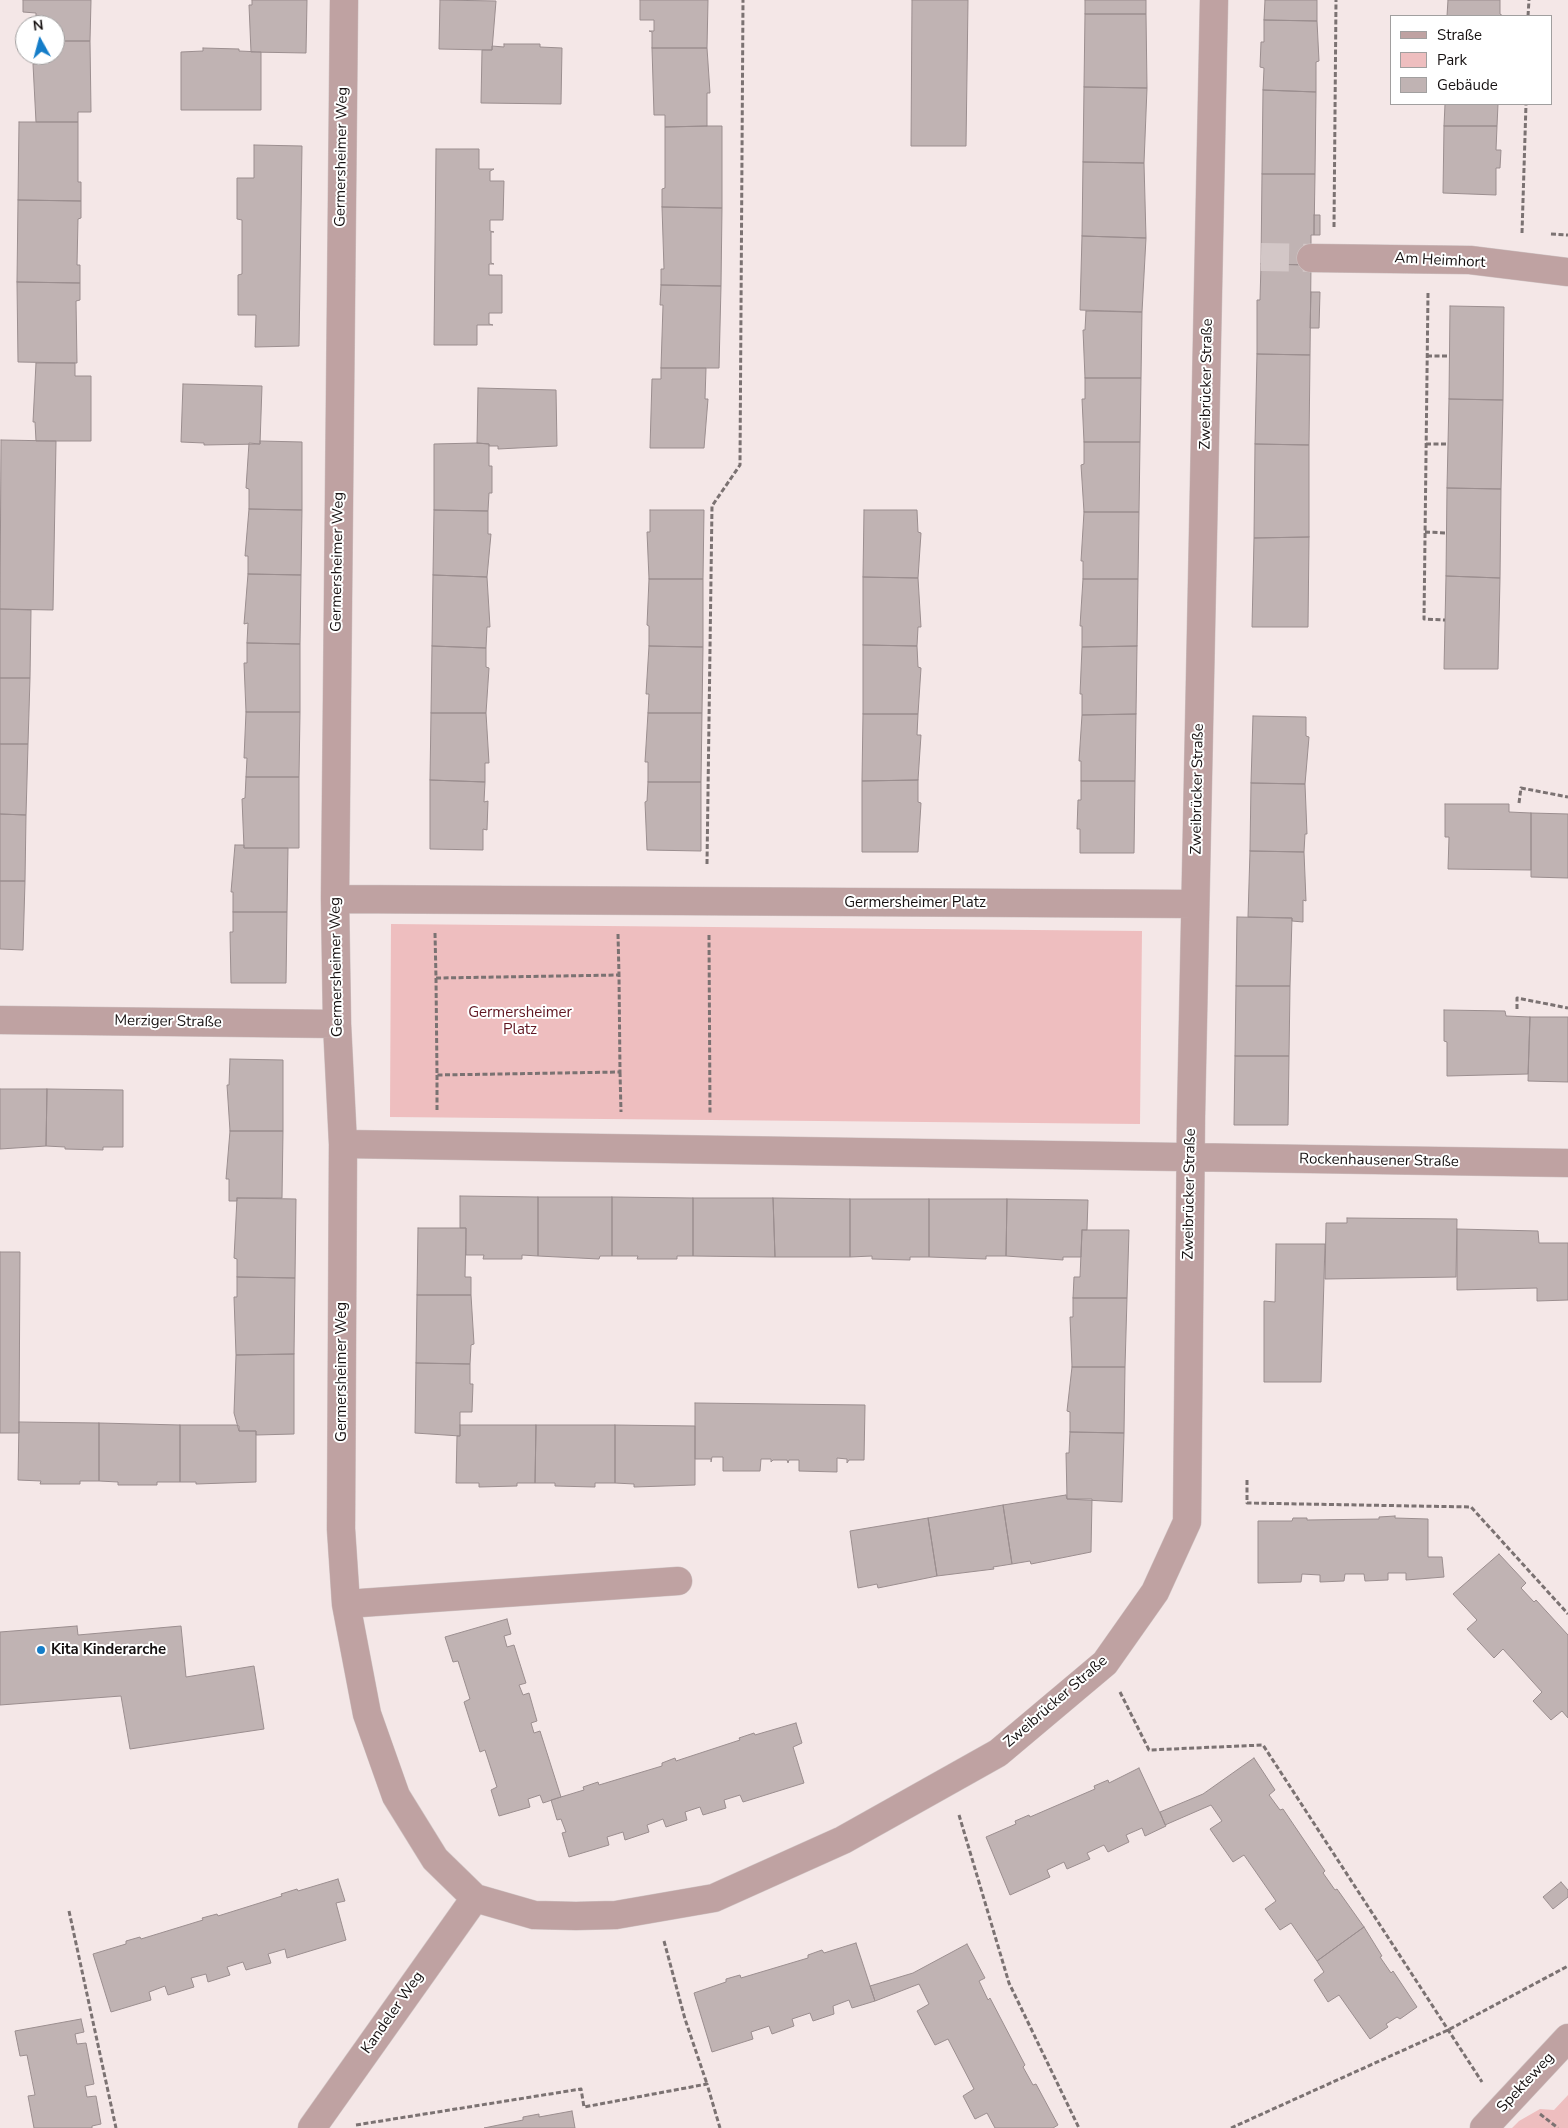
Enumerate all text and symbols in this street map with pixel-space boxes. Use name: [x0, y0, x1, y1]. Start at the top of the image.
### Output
north arrow: [15, 15, 65, 65]
legend: [1390, 15, 1553, 105]
text: N: [32, 16, 45, 36]
text: Straße: [1437, 25, 1482, 45]
text: Park: [1437, 50, 1467, 70]
text: Gebäude: [1437, 75, 1498, 95]
street label: Germersheimer Weg: [332, 87, 352, 227]
street label: Am Heimhort: [1394, 250, 1486, 272]
street label: Zweibrücker Straße: [1197, 318, 1217, 450]
street label: Germersheimer Weg: [328, 492, 348, 632]
street label: Zweibrücker Straße: [1188, 723, 1208, 855]
street label: Germersheimer Platz: [844, 894, 986, 912]
street label: Germersheimer Weg: [327, 897, 347, 1037]
park label: Germersheimer Platz: [468, 1004, 572, 1039]
street label: Merziger Straße: [114, 1012, 222, 1032]
street label: Zweibrücker Straße: [1180, 1128, 1200, 1260]
street label: Rockenhausener Straße: [1299, 1151, 1459, 1171]
street label: Germersheimer Weg: [333, 1302, 351, 1442]
place label: Kita Kinderarche: [51, 1641, 166, 1659]
marker: Kita Kinderarche: [35, 1644, 47, 1656]
street label: Zweibrücker Straße: [1001, 1652, 1111, 1752]
street label: Kandeler Weg: [358, 1968, 428, 2058]
street label: Spekteweg: [1494, 2049, 1558, 2117]

